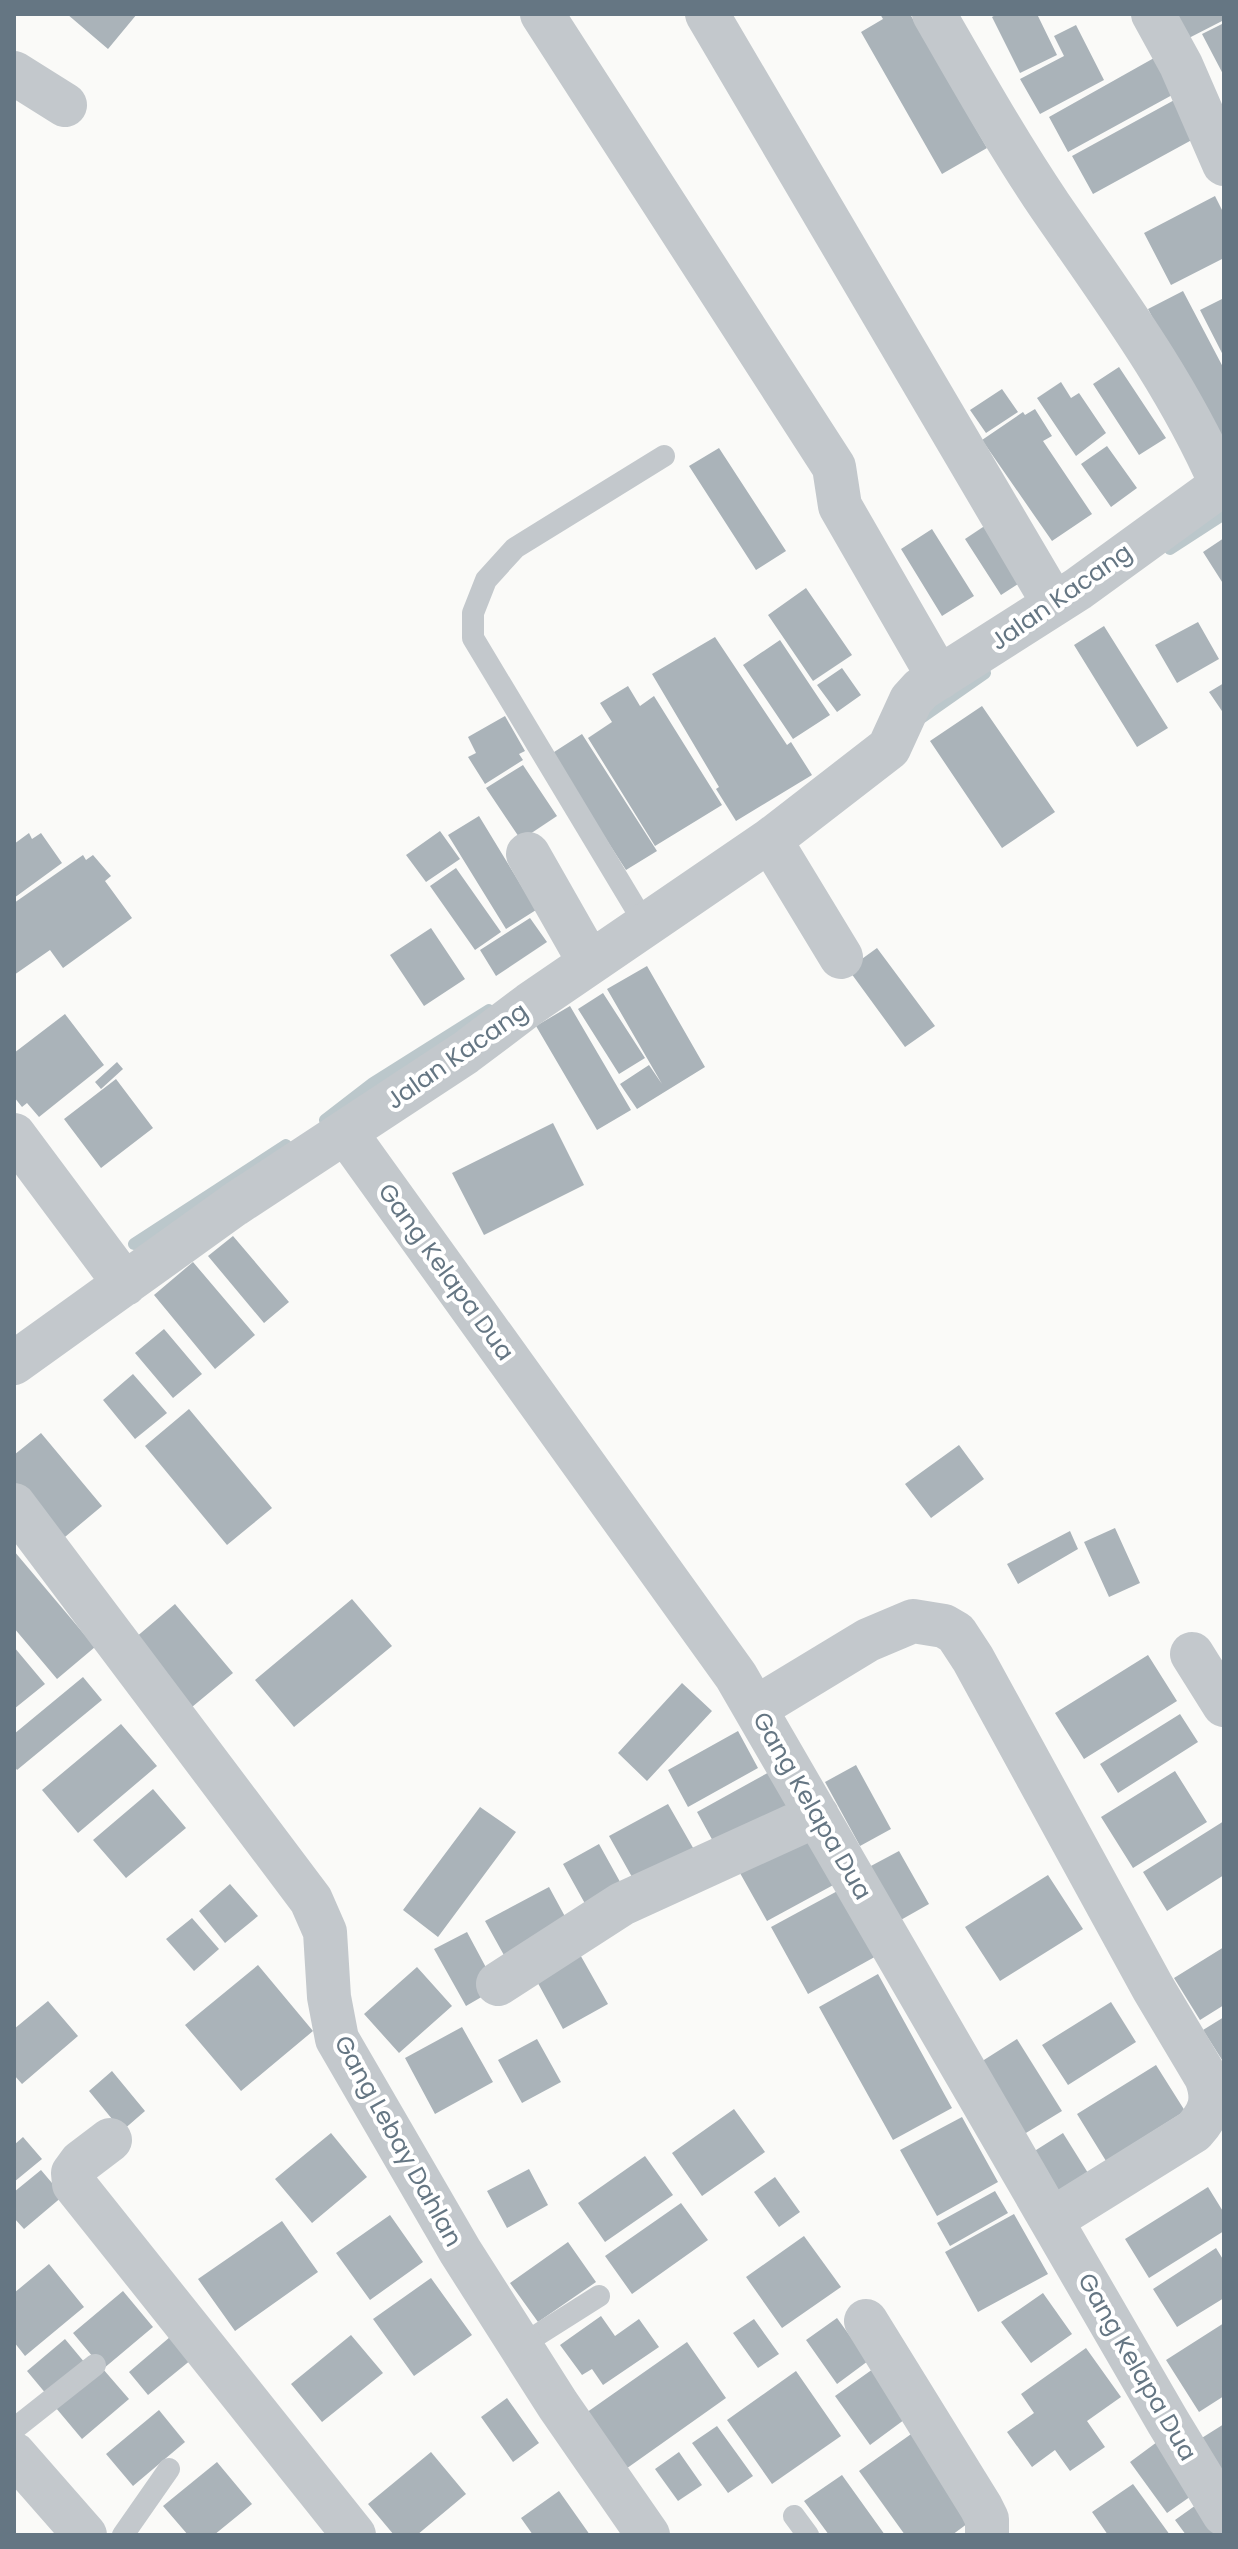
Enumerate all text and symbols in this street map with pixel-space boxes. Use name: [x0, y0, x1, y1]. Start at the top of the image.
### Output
street label: Jalan Kacang: [983, 536, 1138, 658]
street label: Jalan Kacang: [379, 995, 534, 1117]
street label: Gang Kelapa Dua: [371, 1176, 522, 1367]
street label: Gang Kelapa Dua: [745, 1706, 880, 1906]
street label: Gang Lebay Dahlan: [327, 2029, 470, 2252]
street label: Gang Kelapa Dua: [1070, 2267, 1205, 2467]

